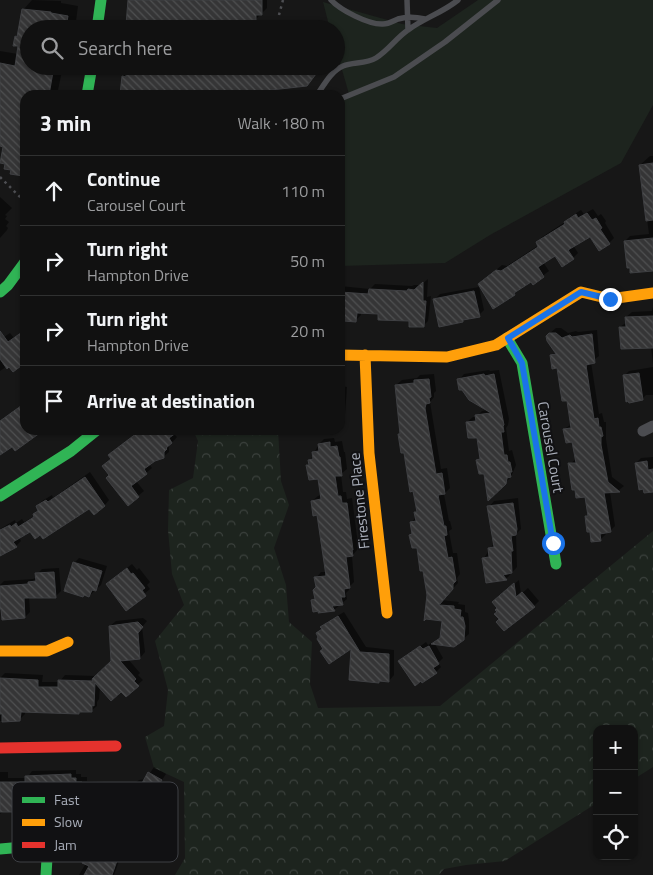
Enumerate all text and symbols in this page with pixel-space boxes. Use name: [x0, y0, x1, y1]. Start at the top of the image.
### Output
search box: [20, 20, 345, 75]
text: Search here: [78, 33, 172, 62]
icon: search: [38, 34, 66, 62]
text: 3 min: [40, 107, 91, 139]
text: Walk · 180 m: [237, 111, 325, 135]
text: Continue: [87, 164, 160, 193]
icon: ahead: [40, 177, 68, 205]
text: 110 m: [281, 179, 325, 203]
text: Carousel Court: [87, 193, 185, 217]
text: Turn right: [87, 234, 168, 263]
icon: right: [40, 247, 68, 275]
text: 50 m: [290, 249, 325, 273]
text: Hampton Drive: [87, 263, 189, 287]
route end: [599, 288, 622, 311]
text: Turn right: [87, 304, 168, 333]
icon: right: [40, 317, 68, 345]
text: 20 m: [290, 319, 325, 343]
text: Hampton Drive: [87, 333, 189, 357]
text: Arrive at destination: [87, 386, 255, 415]
icon: arrive: [40, 387, 68, 415]
street label: Carousel Court: [532, 400, 570, 495]
street label: Firestone Place: [343, 452, 375, 550]
route start: [542, 532, 565, 555]
map controls: [593, 725, 638, 860]
button: +: [593, 725, 638, 770]
button: −: [593, 770, 638, 815]
legend: [12, 782, 178, 862]
text: Fast: [54, 789, 79, 810]
text: Slow: [54, 811, 83, 832]
button: locate: [593, 815, 638, 860]
text: Jam: [54, 834, 77, 855]

